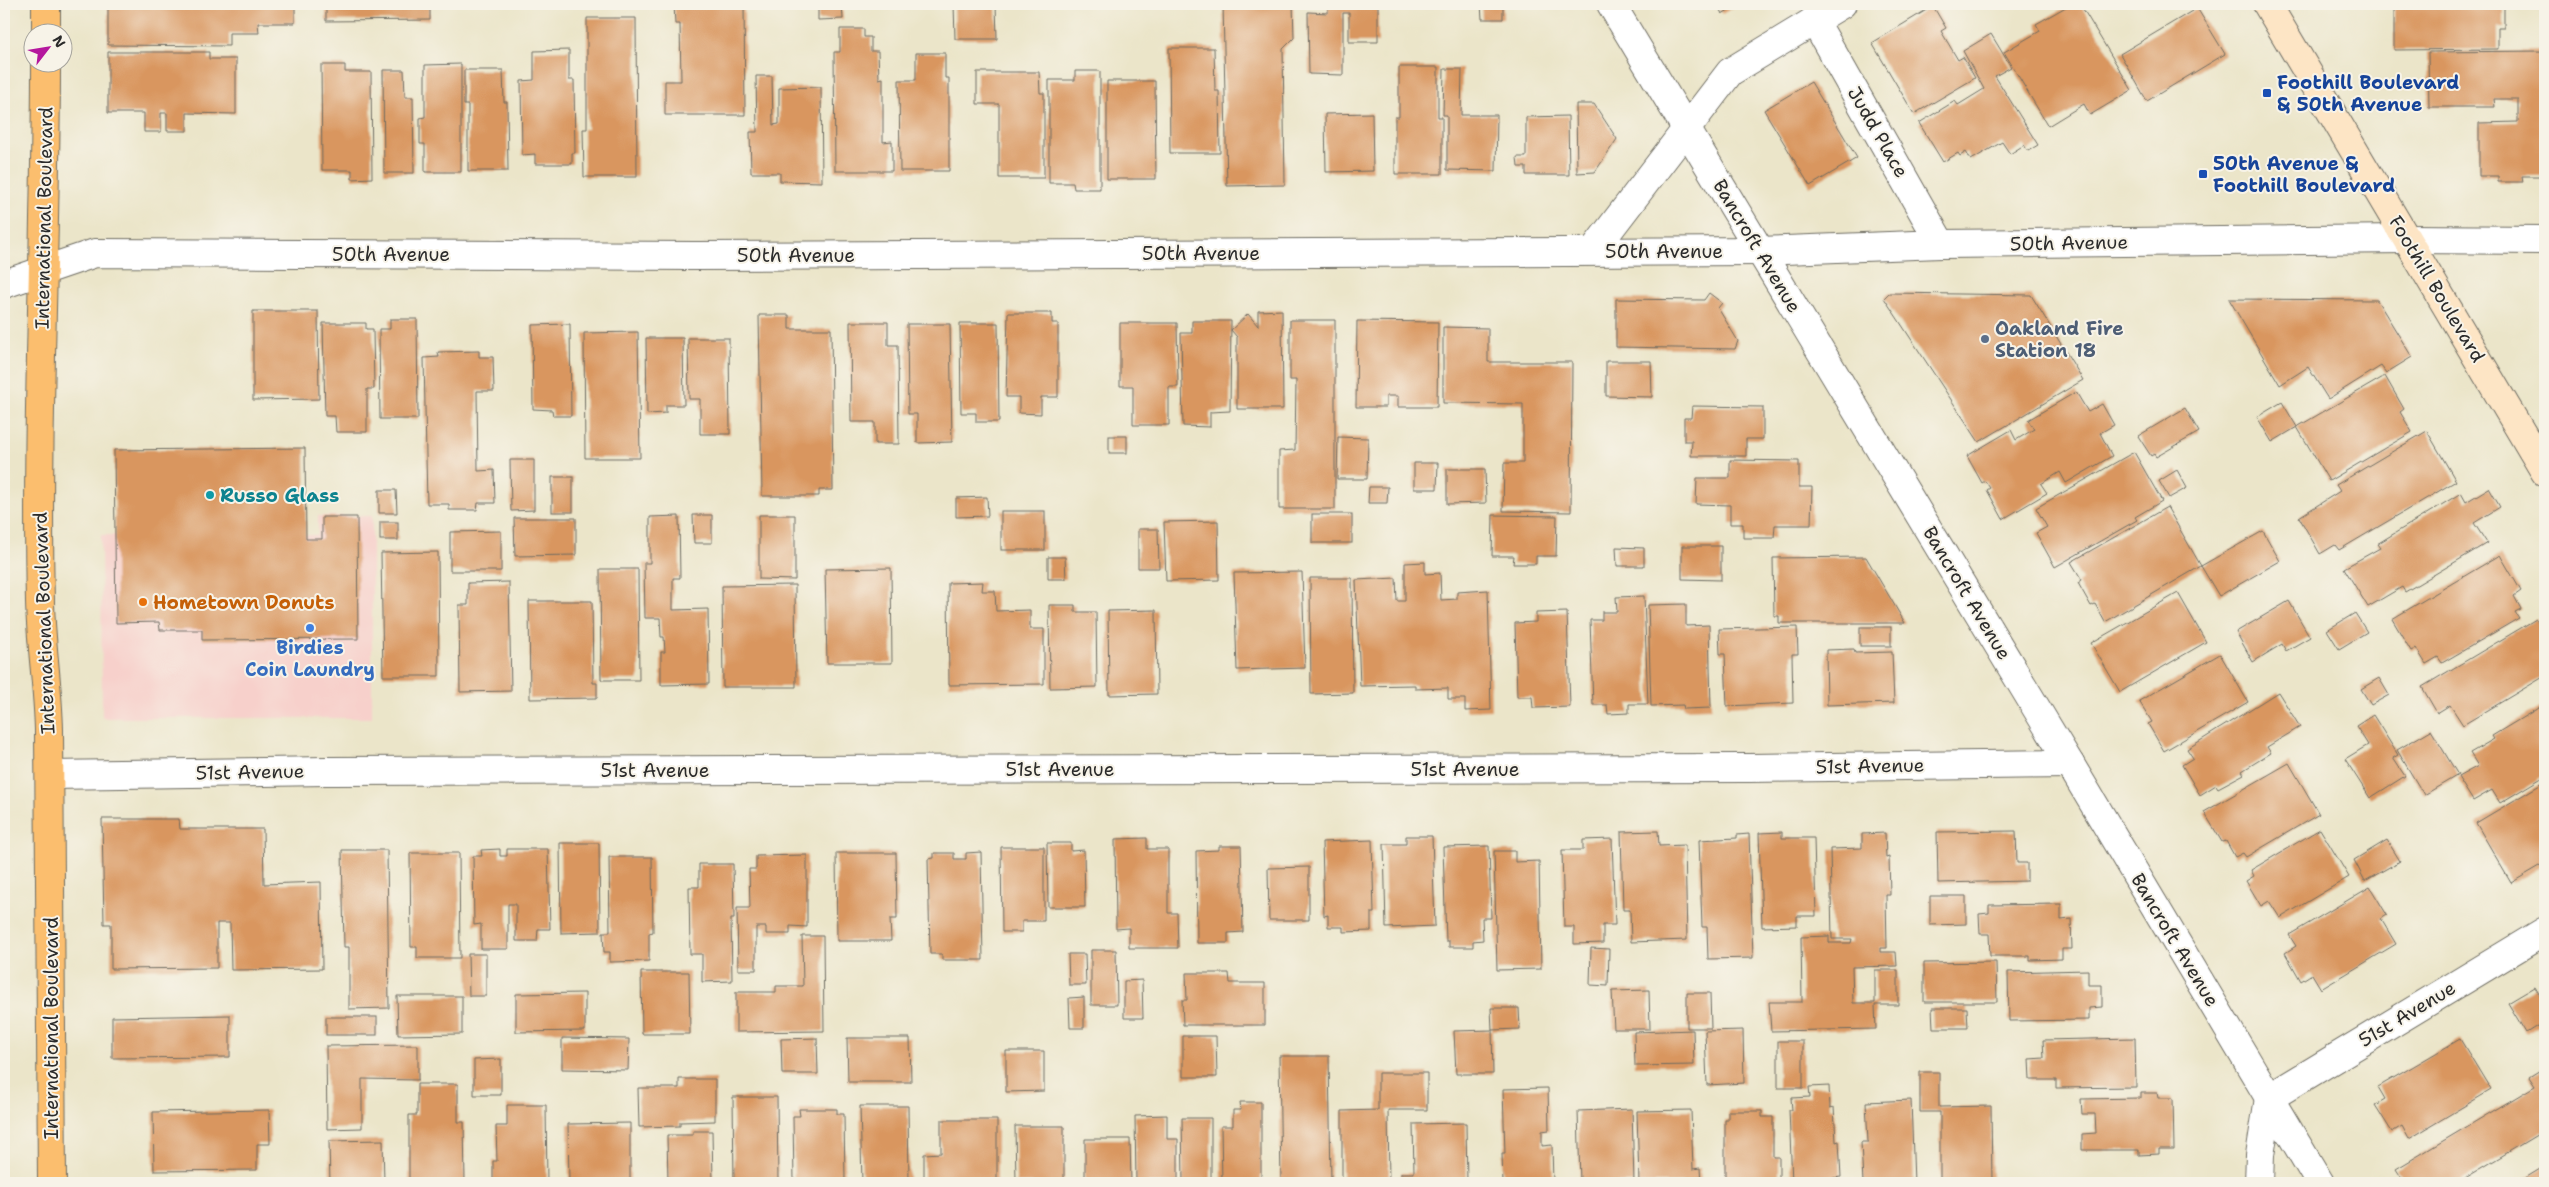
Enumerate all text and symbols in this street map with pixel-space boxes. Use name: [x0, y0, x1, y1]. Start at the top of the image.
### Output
north arrow: [22, 22, 72, 72]
text: N: [49, 32, 70, 51]
place label: Foothill Boulevard & 50th Avenue: [2277, 70, 2459, 117]
street label: Judd Place: [1842, 82, 1914, 182]
marker: Foothill Boulevard & 50th Avenue: [2261, 87, 2273, 99]
street label: International Boulevard: [30, 107, 58, 329]
place label: 50th Avenue & Foothill Boulevard: [2213, 151, 2395, 198]
marker: 50th Avenue & Foothill Boulevard: [2197, 168, 2209, 180]
street label: Bancroft Avenue: [1707, 175, 1807, 317]
street label: Foothill Boulevard: [2383, 211, 2491, 367]
street label: 50th Avenue: [2010, 229, 2128, 257]
street label: 50th Avenue: [1605, 239, 1723, 264]
street label: 50th Avenue: [1142, 241, 1260, 266]
street label: 50th Avenue: [332, 242, 450, 267]
street label: 50th Avenue: [737, 243, 855, 268]
place label: Oakland Fire Station 18: [1995, 316, 2124, 363]
marker: Oakland Fire Station 18: [1979, 333, 1991, 345]
place label: Russo Glass: [220, 483, 339, 508]
marker: Russo Glass: [204, 489, 216, 501]
street label: International Boulevard: [28, 511, 60, 735]
street label: Bancroft Avenue: [1917, 522, 2017, 664]
place label: Hometown Donuts: [153, 590, 334, 615]
marker: Hometown Donuts: [137, 596, 149, 608]
marker: Birdies Coin Laundry: [304, 622, 316, 634]
place label: Birdies Coin Laundry: [245, 635, 375, 682]
street label: 51st Avenue: [1815, 753, 1925, 779]
street label: 51st Avenue: [1006, 757, 1114, 782]
street label: 51st Avenue: [1411, 757, 1519, 782]
street label: 51st Avenue: [601, 758, 709, 783]
street label: 51st Avenue: [195, 759, 305, 785]
street label: Bancroft Avenue: [2125, 869, 2225, 1011]
street label: International Boulevard: [39, 917, 64, 1139]
street label: 51st Avenue: [2354, 975, 2460, 1053]

